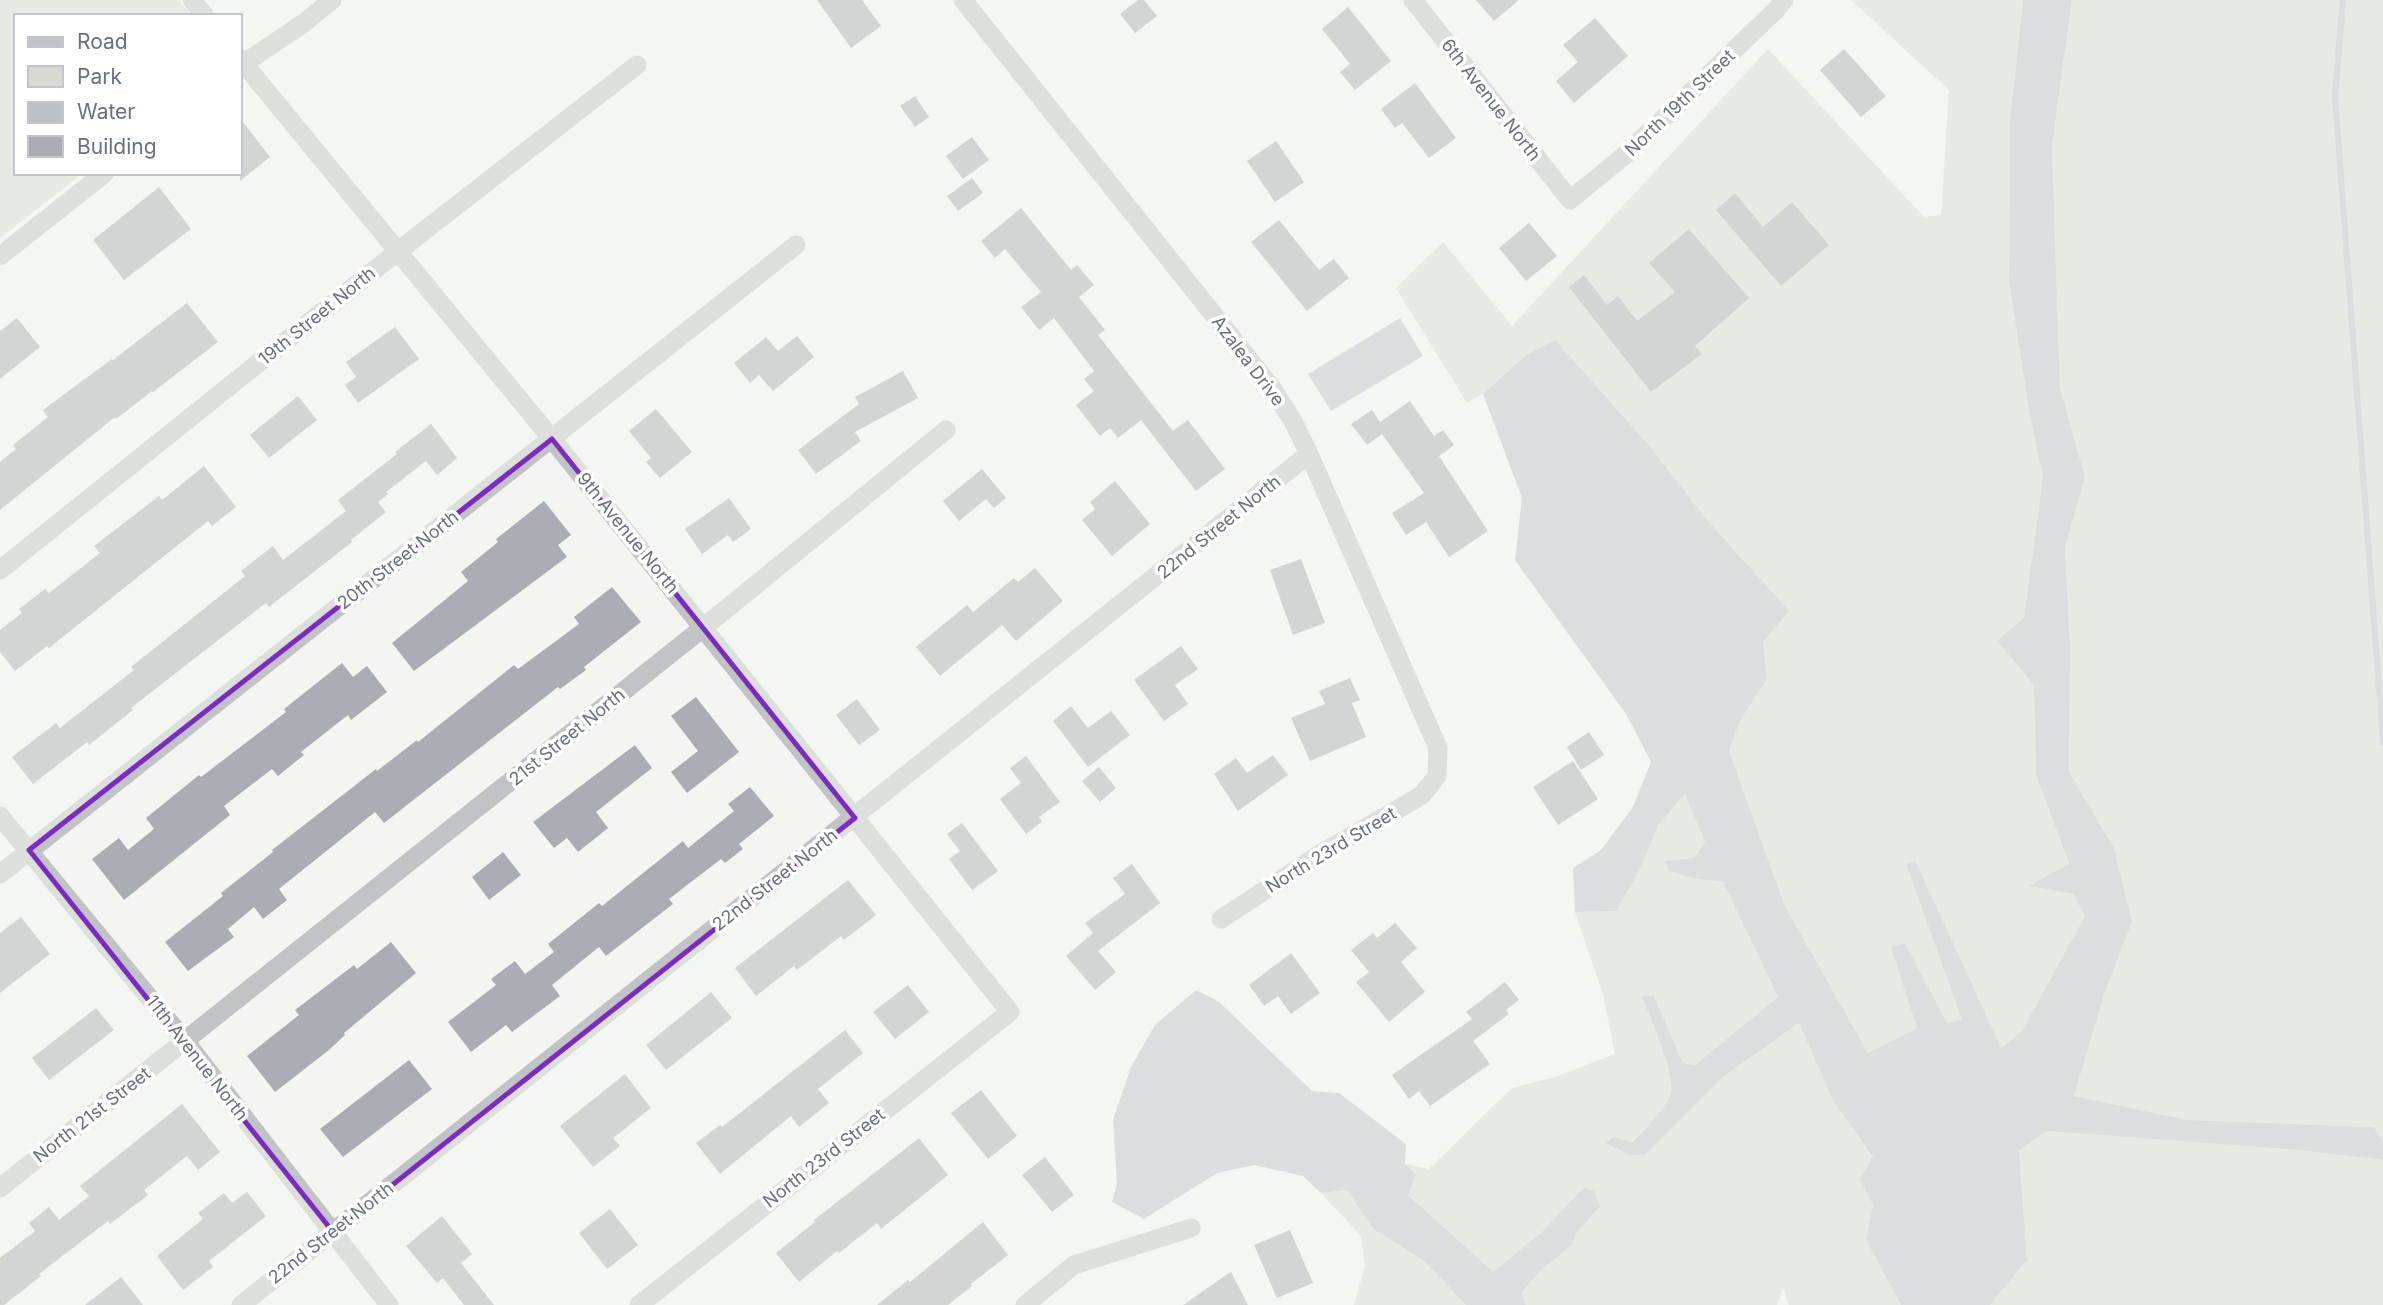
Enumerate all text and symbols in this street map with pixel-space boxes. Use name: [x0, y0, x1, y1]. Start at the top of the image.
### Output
legend: [14, 14, 242, 175]
text: Road: [77, 29, 128, 54]
street label: 6th Avenue North: [1437, 35, 1546, 165]
street label: North 19th Street: [1621, 45, 1739, 160]
text: Park: [77, 64, 122, 89]
text: Water: [77, 99, 135, 124]
text: Building: [77, 134, 157, 159]
street label: 19th Street North: [254, 262, 379, 369]
street label: Azalea Drive: [1208, 312, 1289, 410]
street label: 9th Avenue North: [573, 468, 684, 597]
street label: 22nd Street North: [1153, 470, 1285, 583]
street label: 20th Street North: [333, 506, 462, 613]
street label: 21st Street North: [505, 684, 629, 790]
street label: North 23rd Street: [1262, 802, 1400, 897]
street label: 22nd Street North: [708, 824, 841, 935]
street label: 11th Avenue North: [142, 991, 253, 1124]
street label: North 21st Street: [29, 1062, 154, 1167]
street label: North 23rd Street: [759, 1104, 889, 1212]
street label: 22nd Street North: [264, 1177, 397, 1288]

